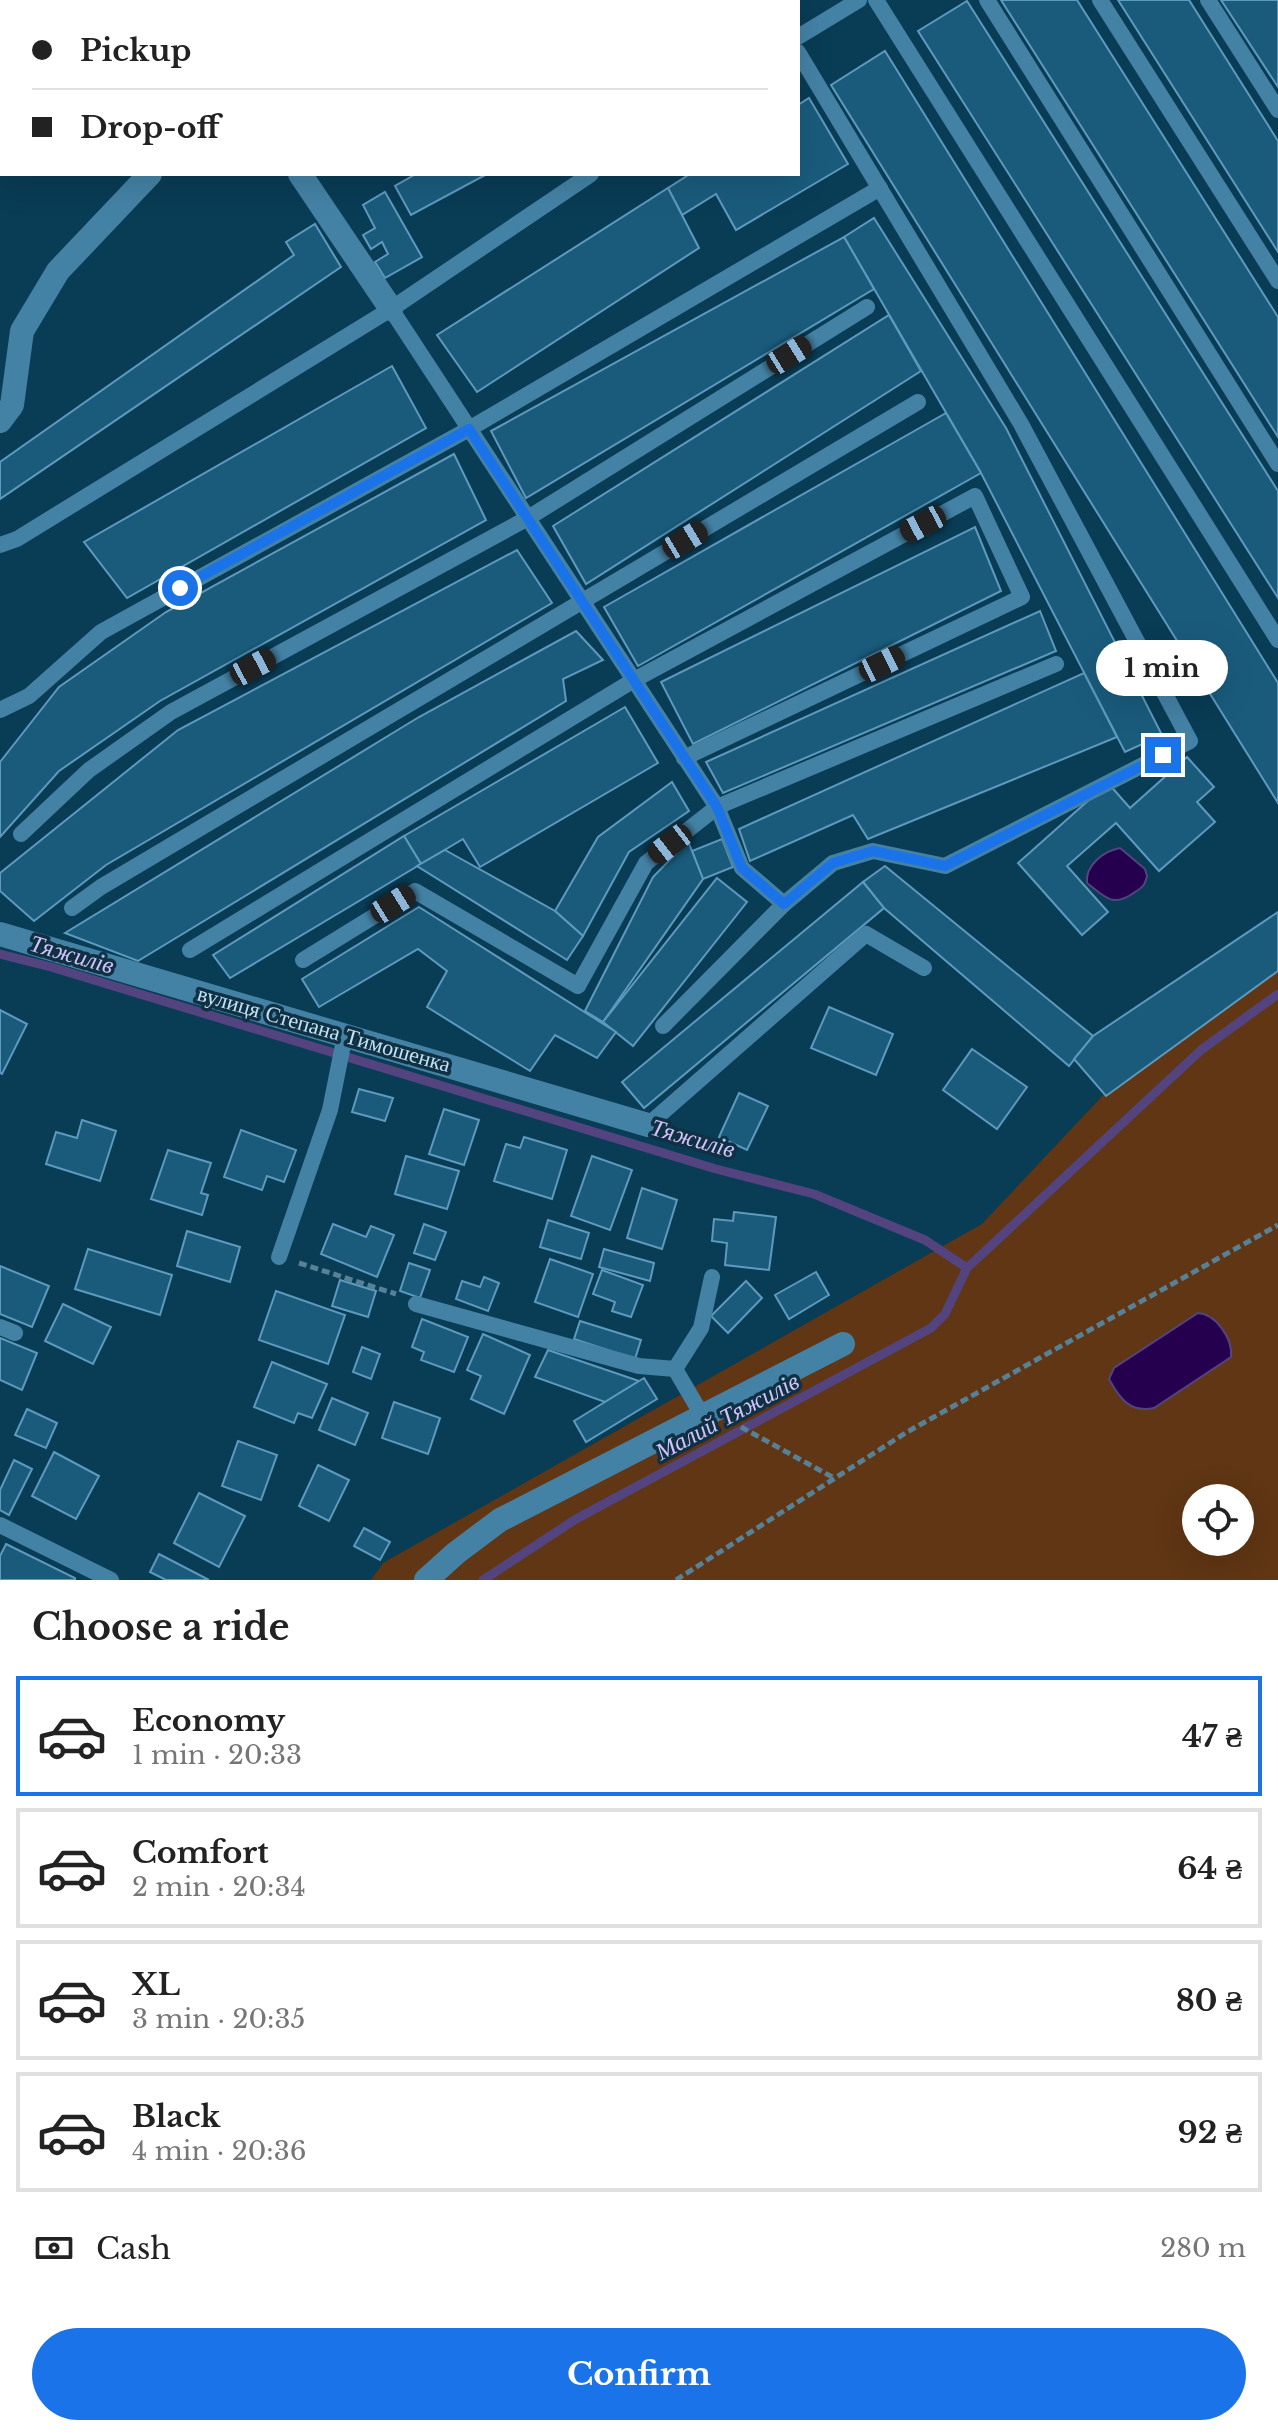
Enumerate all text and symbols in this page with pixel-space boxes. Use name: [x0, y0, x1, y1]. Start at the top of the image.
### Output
text: Pickup: [80, 32, 191, 69]
text: Drop-off: [80, 109, 220, 146]
car: [762, 332, 816, 378]
car: [896, 502, 950, 546]
car: [658, 517, 712, 563]
route start: [162, 570, 198, 606]
callout: 1 min: [1097, 639, 1229, 695]
car: [855, 643, 909, 685]
car: [226, 645, 280, 689]
text: 1 min: [1124, 652, 1200, 684]
route end: [1145, 737, 1181, 773]
car: [644, 820, 696, 868]
car: [366, 881, 420, 927]
water label: Тяжилів: [27, 928, 117, 980]
street label: вулиця Степана Тимошенка: [194, 980, 454, 1078]
water label: Тяжилів: [648, 1112, 738, 1164]
water label: Малий Тяжилів: [649, 1366, 804, 1466]
map controls: [1182, 1484, 1254, 1556]
button: locate: [1182, 1484, 1254, 1556]
text: Choose a ride: [32, 1605, 289, 1650]
icon: car: [36, 1700, 108, 1772]
text: Economy: [132, 1702, 285, 1739]
text: 47 ₴: [1182, 1718, 1242, 1755]
text: 1 min · 20:33: [132, 1739, 302, 1771]
icon: car: [36, 1832, 108, 1904]
text: Comfort: [132, 1834, 269, 1871]
text: 64 ₴: [1177, 1850, 1242, 1887]
text: 2 min · 20:34: [132, 1871, 306, 1903]
icon: car: [36, 1964, 108, 2036]
text: XL: [132, 1966, 180, 2003]
text: 80 ₴: [1176, 1982, 1242, 2019]
text: 3 min · 20:35: [132, 2003, 305, 2035]
icon: car: [36, 2096, 108, 2168]
text: Black: [132, 2098, 220, 2135]
text: 92 ₴: [1178, 2114, 1242, 2151]
text: 4 min · 20:36: [132, 2135, 306, 2167]
icon: cash: [32, 2226, 76, 2270]
text: Cash: [96, 2230, 171, 2267]
text: 280 m: [1160, 2232, 1246, 2264]
button: Confirm: [32, 2328, 1246, 2420]

